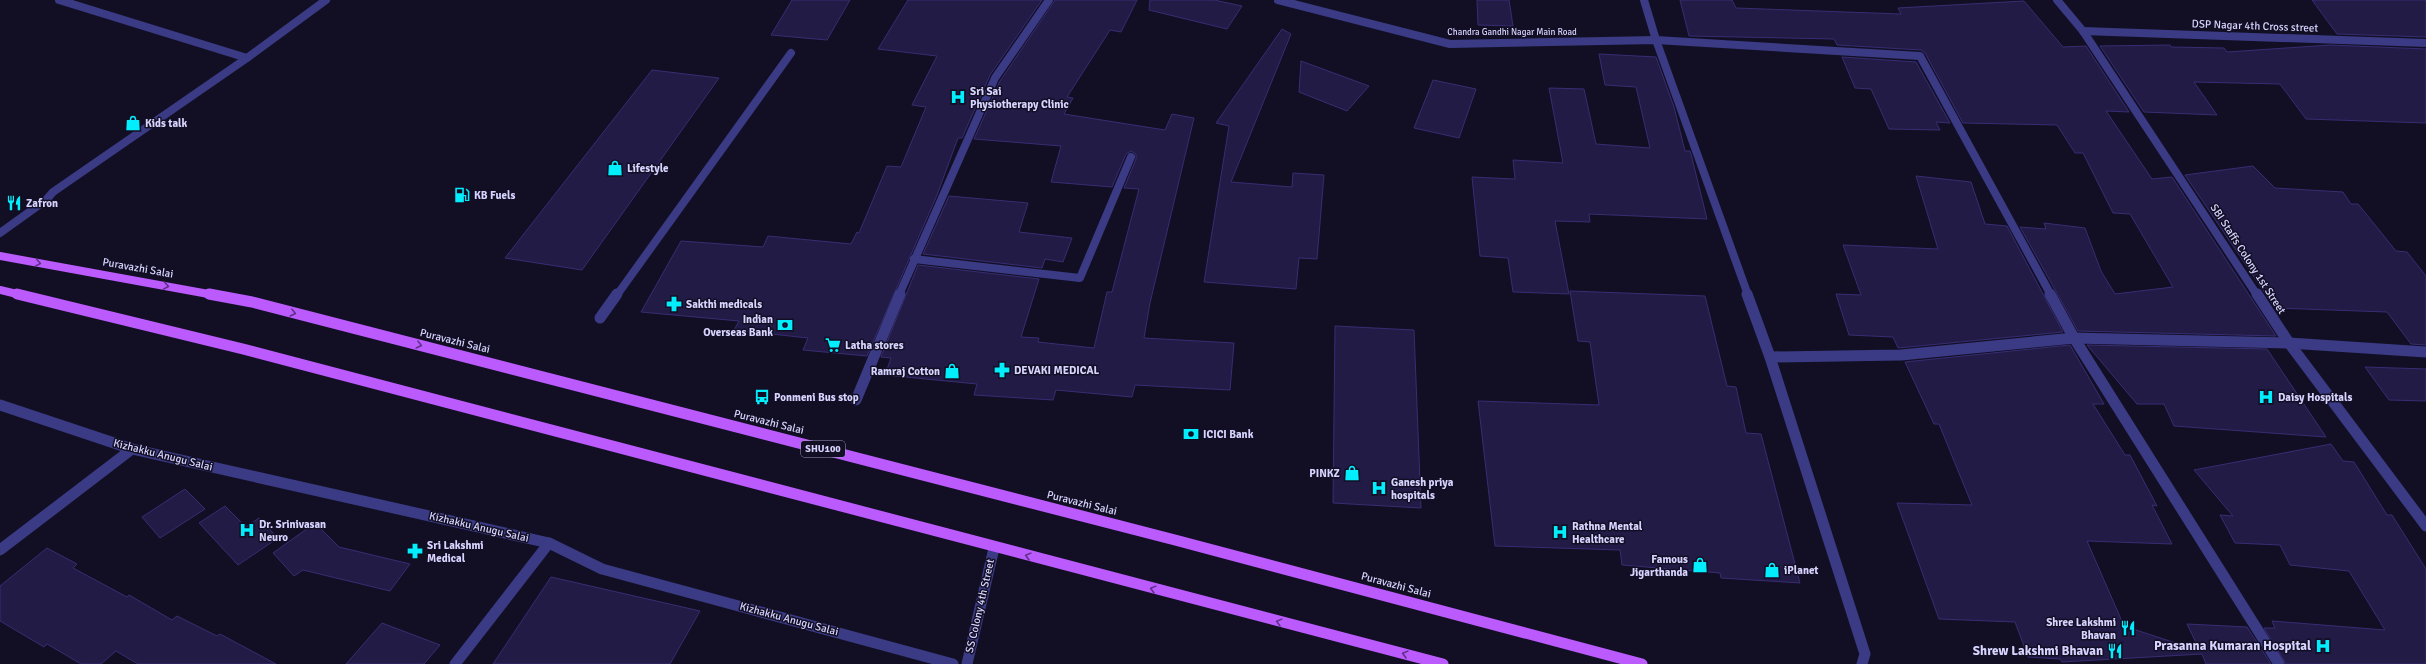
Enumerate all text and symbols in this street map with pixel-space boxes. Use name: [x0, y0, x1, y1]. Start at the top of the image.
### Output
street label: DSP Nagar 4th Cross street: [2192, 17, 2319, 35]
street label: Chandra Gandhi Nagar Main Road: [1447, 27, 1577, 38]
place label: Sri Sai Physiotherapy Clinic: [970, 85, 1069, 111]
hospital icon: Sri Sai Physiotherapy Clinic: [949, 88, 967, 106]
shop icon: Kids talk: [124, 114, 142, 132]
place label: Kids talk: [145, 117, 188, 130]
shop icon: Lifestyle: [606, 159, 624, 177]
place label: Lifestyle: [627, 162, 669, 175]
fuel station icon: KB Fuels: [453, 186, 471, 204]
place label: KB Fuels: [474, 189, 515, 202]
restaurant icon: Zafron: [5, 194, 23, 212]
place label: Zafron: [26, 197, 58, 210]
street label: SBI Staffs Colony 1st Street: [2208, 202, 2289, 317]
street label: Puravazhi Salai: [101, 255, 175, 281]
one-way arrow: [35, 258, 41, 266]
one-way arrow: [163, 282, 169, 290]
pharmacy icon: Sakthi medicals: [665, 295, 683, 313]
place label: Sakthi medicals: [686, 298, 762, 311]
one-way arrow: [290, 308, 297, 317]
place label: Indian Overseas Bank: [703, 313, 773, 339]
bank icon: Indian Overseas Bank: [776, 316, 794, 334]
street label: Puravazhi Salai: [419, 326, 491, 356]
supermarket icon: Latha stores: [824, 336, 842, 354]
place label: Latha stores: [845, 339, 904, 352]
one-way arrow: [416, 341, 422, 349]
pharmacy icon: DEVAKI MEDICAL: [993, 361, 1011, 379]
shop icon: Ramraj Cotton: [943, 362, 961, 380]
place label: DEVAKI MEDICAL: [1014, 364, 1099, 377]
place label: Ramraj Cotton: [871, 365, 940, 378]
bus stop icon: Ponmeni Bus stop: [753, 388, 771, 406]
hospital icon: Daisy Hospitals: [2257, 388, 2275, 406]
place label: Ponmeni Bus stop: [774, 391, 859, 404]
place label: Daisy Hospitals: [2278, 391, 2352, 404]
street label: Puravazhi Salai: [733, 407, 805, 437]
bank icon: ICICI Bank: [1182, 425, 1200, 443]
place label: ICICI Bank: [1203, 428, 1254, 441]
street label: Kizhakku Anugu Salai: [112, 436, 214, 474]
road number: SHU100: [801, 441, 845, 457]
shop icon: PINKZ: [1343, 464, 1361, 482]
place label: PINKZ: [1309, 467, 1340, 480]
place label: Ganesh priya hospitals: [1391, 476, 1454, 502]
hospital icon: Ganesh priya hospitals: [1370, 479, 1388, 497]
street label: Puravazhi Salai: [1046, 488, 1118, 518]
street label: Kizhakku Anugu Salai: [428, 509, 530, 545]
place label: Dr. Srinivasan Neuro: [259, 518, 326, 544]
place label: Rathna Mental Healthcare: [1572, 520, 1643, 546]
hospital icon: Dr. Srinivasan Neuro: [238, 521, 256, 539]
hospital icon: Rathna Mental Healthcare: [1551, 523, 1569, 541]
place label: Sri Lakshmi Medical: [427, 539, 484, 565]
pharmacy icon: Sri Lakshmi Medical: [406, 542, 424, 560]
one-way arrow: [1024, 553, 1031, 561]
place label: Famous Jigarthanda: [1630, 553, 1688, 579]
shop icon: Famous Jigarthanda: [1691, 556, 1709, 574]
street label: SS Colony 4th Street: [963, 558, 997, 654]
shop icon: iPlanet: [1763, 561, 1781, 579]
place label: iPlanet: [1784, 564, 1818, 577]
street label: Puravazhi Salai: [1360, 569, 1432, 601]
one-way arrow: [1150, 585, 1157, 594]
street label: Kizhakku Anugu Salai: [738, 600, 840, 638]
place label: Shree Lakshmi Bhavan: [2046, 616, 2116, 642]
one-way arrow: [1276, 618, 1282, 626]
restaurant icon: Shree Lakshmi Bhavan: [2119, 619, 2137, 637]
hospital icon: Prasanna Kumaran Hospital: [2314, 637, 2332, 655]
place label: Prasanna Kumaran Hospital: [2154, 638, 2311, 654]
restaurant icon: Shrew Lakshmi Bhavan: [2106, 642, 2124, 660]
place label: Shrew Lakshmi Bhavan: [1973, 643, 2103, 659]
one-way arrow: [1402, 650, 1409, 659]

